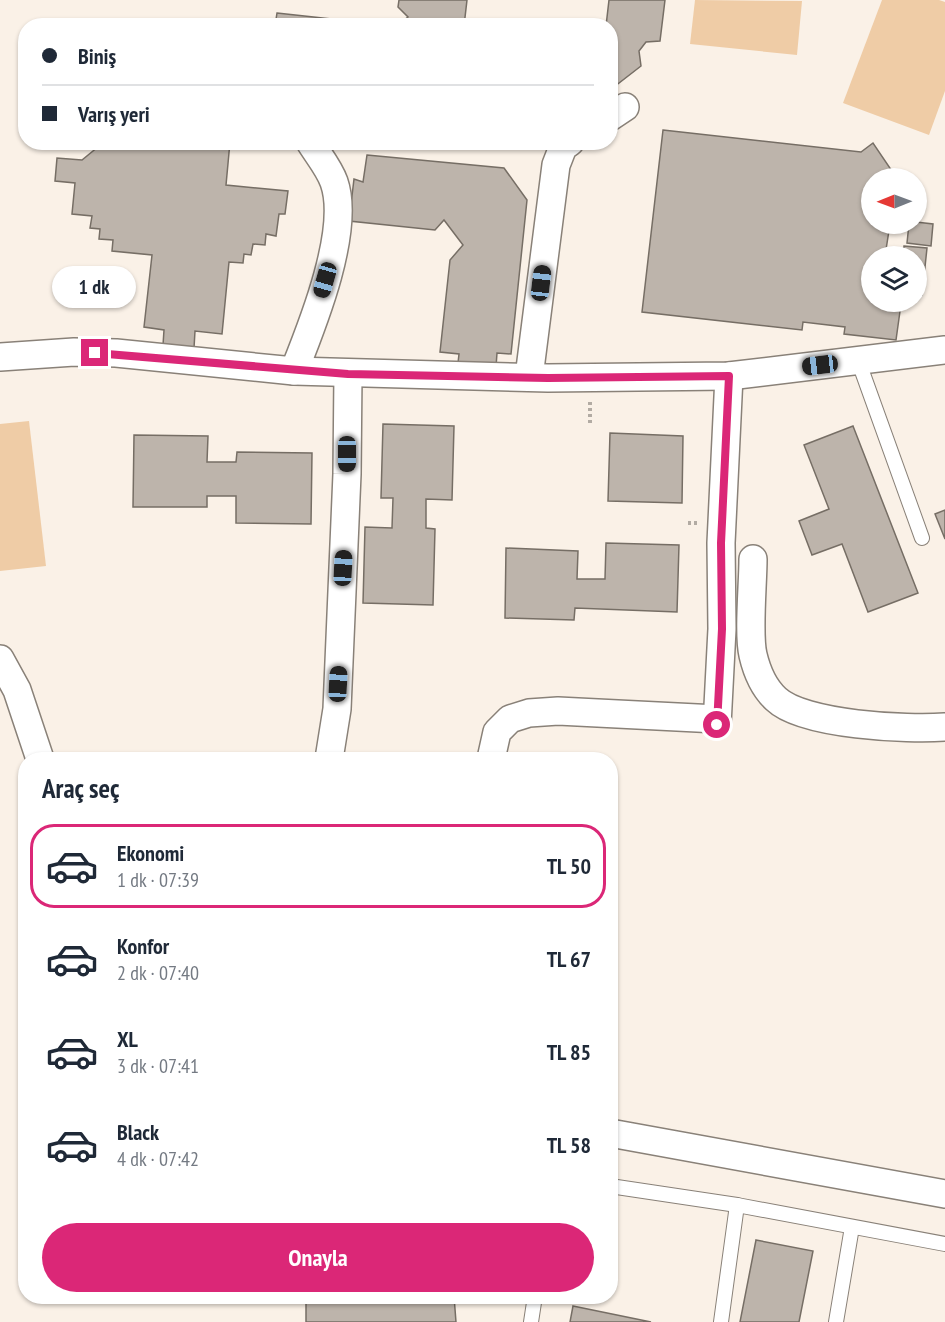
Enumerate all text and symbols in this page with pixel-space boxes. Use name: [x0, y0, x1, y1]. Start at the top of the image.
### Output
text: Biniş: [78, 42, 116, 70]
text: Varış yeri: [78, 100, 150, 128]
north arrow: [861, 168, 927, 234]
map controls: [861, 168, 927, 312]
button: layers: [861, 246, 927, 312]
car: [311, 260, 339, 300]
car: [530, 264, 552, 302]
callout: 1 dk: [53, 266, 137, 308]
text: 1 dk: [79, 274, 109, 300]
route end: [81, 339, 108, 366]
car: [801, 354, 839, 376]
car: [338, 436, 356, 472]
car: [333, 550, 353, 586]
car: [328, 666, 348, 702]
route start: [703, 711, 730, 738]
text: Araç seç: [42, 771, 120, 805]
icon: car: [45, 839, 99, 893]
text: Ekonomi: [117, 839, 184, 867]
text: TL 50: [547, 852, 591, 880]
text: 1 dk · 07:39: [117, 867, 199, 893]
icon: car: [45, 932, 99, 986]
text: Konfor: [117, 932, 169, 960]
text: TL 67: [547, 945, 591, 973]
text: 2 dk · 07:40: [117, 960, 199, 986]
icon: car: [45, 1025, 99, 1079]
text: XL: [117, 1025, 138, 1053]
text: TL 85: [547, 1038, 591, 1066]
text: 3 dk · 07:41: [117, 1053, 199, 1079]
icon: car: [45, 1118, 99, 1172]
text: Black: [117, 1118, 159, 1146]
text: TL 58: [547, 1131, 591, 1159]
text: 4 dk · 07:42: [117, 1146, 199, 1172]
button: Onayla: [42, 1223, 594, 1292]

